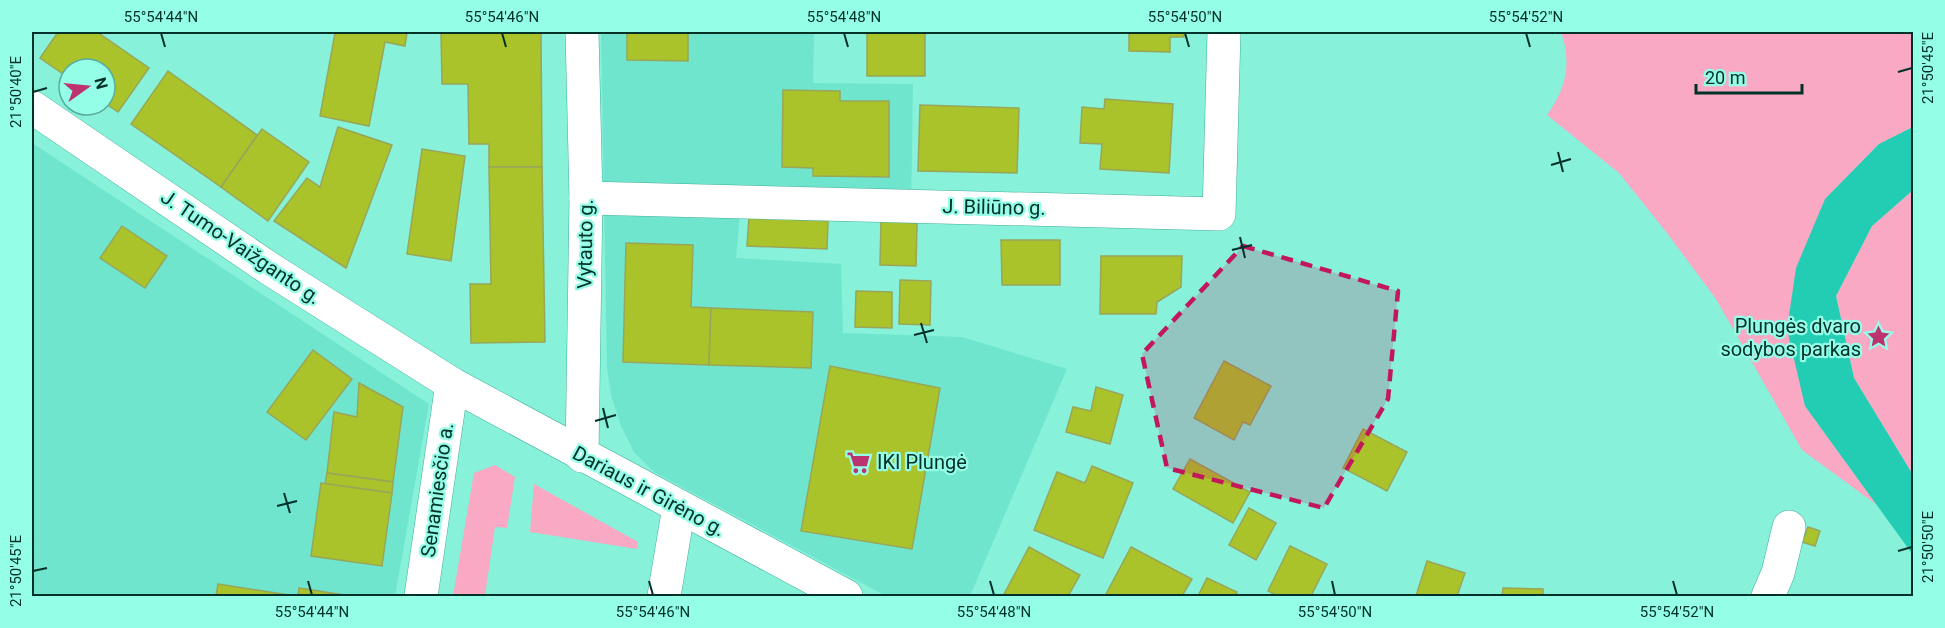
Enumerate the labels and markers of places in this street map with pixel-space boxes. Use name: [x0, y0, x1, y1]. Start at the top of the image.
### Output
place label: Plungės dvaro sodybos parkas: [1720, 314, 1861, 361]
place icon: Plungės dvaro sodybos parkas: [1866, 324, 1892, 350]
supermarket icon: IKI Plungė: [846, 449, 872, 475]
place label: IKI Plungė: [877, 450, 967, 474]

